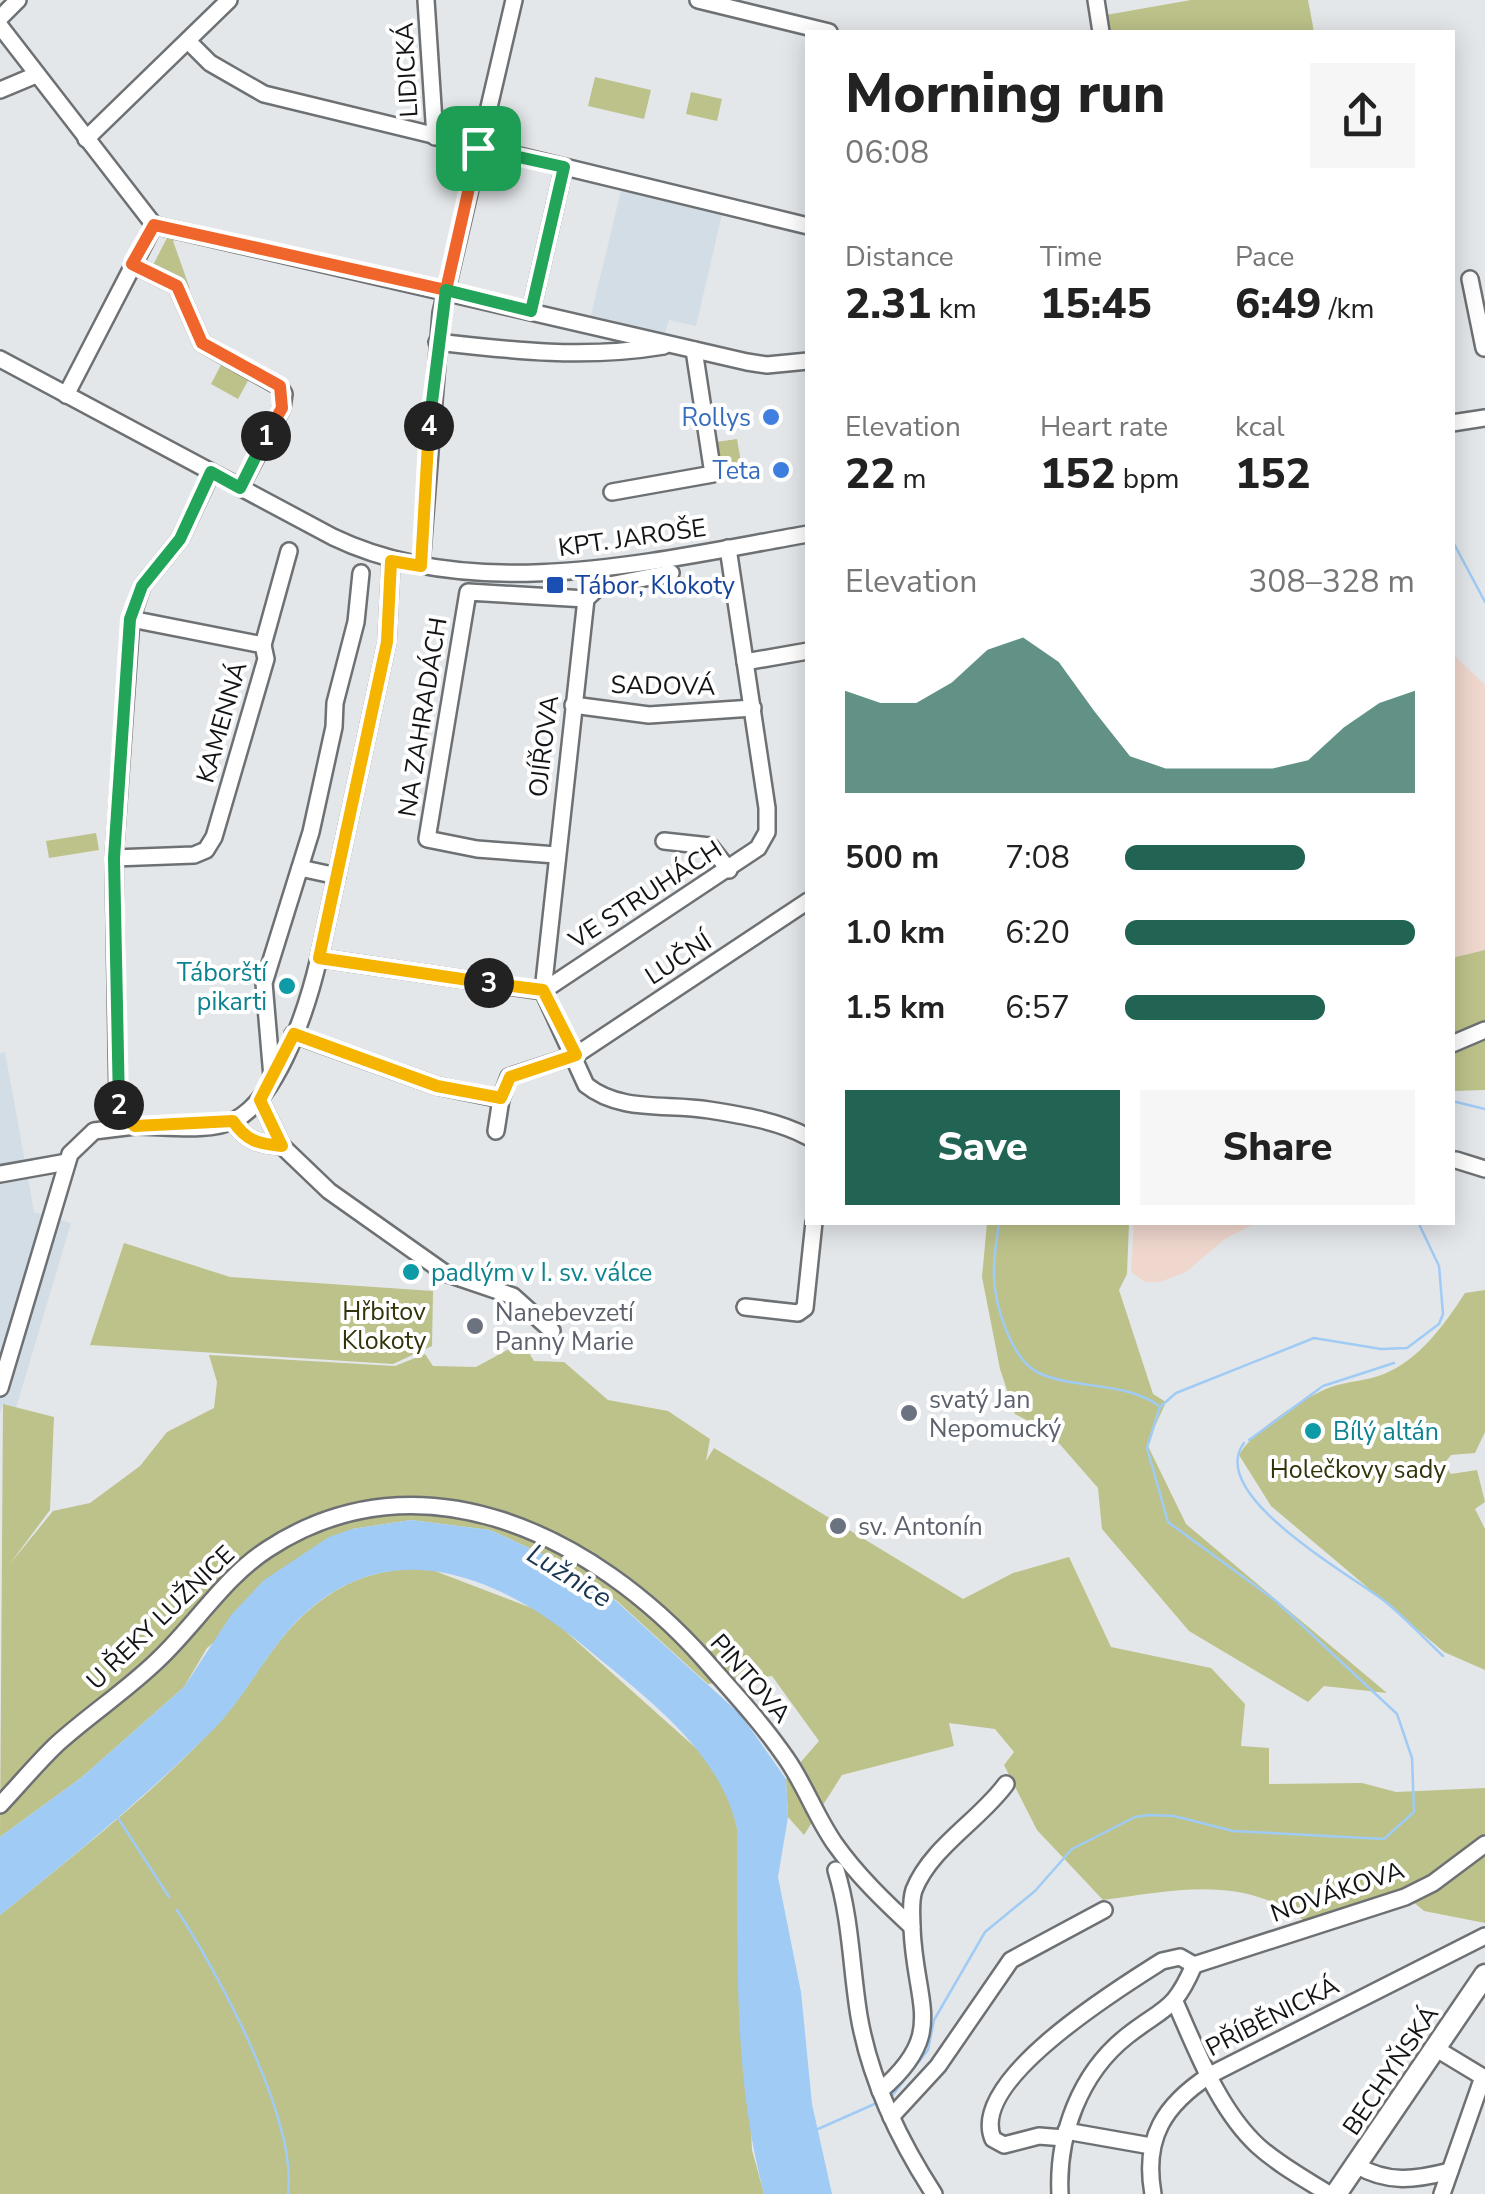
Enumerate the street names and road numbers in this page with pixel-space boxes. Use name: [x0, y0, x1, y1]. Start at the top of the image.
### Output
street label: LIDICKÁ: [388, 22, 426, 118]
street label: KPT. JAROŠE: [556, 511, 708, 565]
street label: NA ZAHRADÁCH: [390, 615, 456, 819]
street label: KAMENNÁ: [188, 658, 255, 787]
street label: SADOVÁ: [610, 668, 716, 704]
street label: OJÍŘOVA: [521, 693, 567, 799]
street label: VE STRUHÁCH: [562, 833, 729, 958]
street label: LUČNÍ: [639, 924, 720, 993]
street label: U ŘEKY LUŽNICE: [79, 1538, 242, 1697]
street label: PINTOVA: [702, 1627, 798, 1730]
street label: NOVÁKOVA: [1266, 1853, 1409, 1931]
street label: PŘÍBĚNICKÁ: [1200, 1969, 1345, 2065]
street label: BECHYŇSKÁ: [1335, 1999, 1447, 2142]

